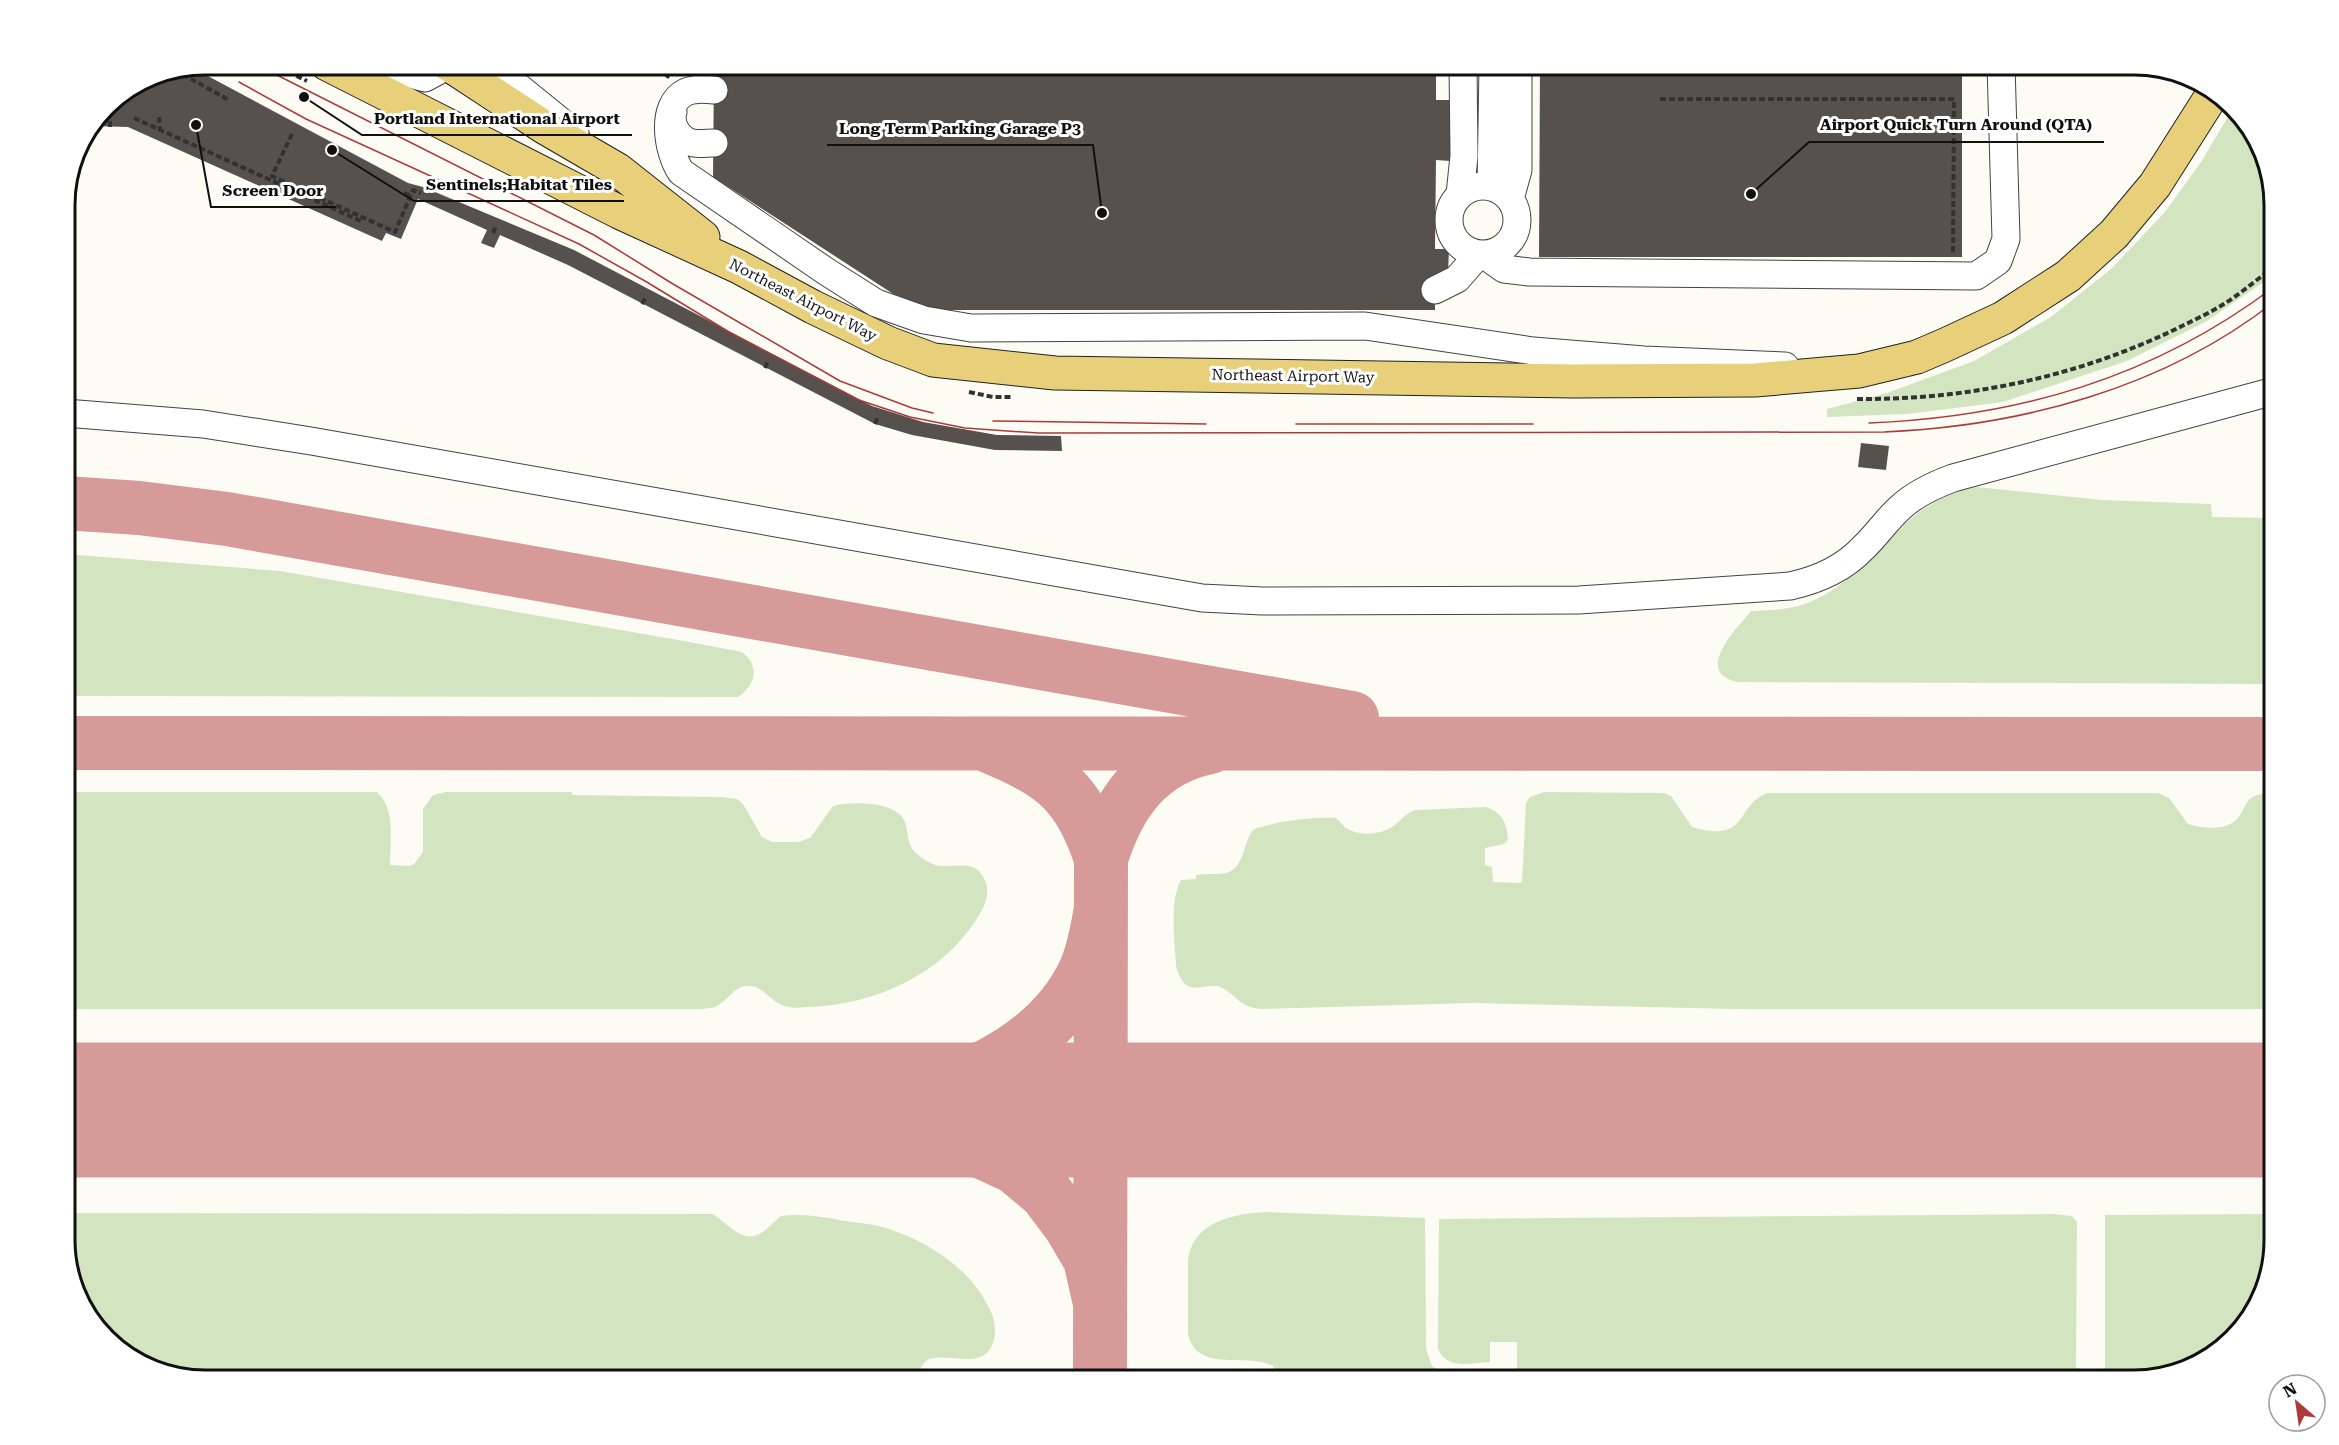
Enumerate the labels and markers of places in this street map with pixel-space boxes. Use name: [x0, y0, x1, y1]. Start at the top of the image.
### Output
callout: Portland International Airport: [362, 101, 632, 135]
callout: Airport Quick Turn Around (QTA): [1809, 108, 2104, 142]
callout: Long Term Parking Garage P3: [827, 111, 1093, 145]
callout: Sentinels;Habitat Tiles: [414, 167, 624, 201]
callout: Screen Door: [211, 173, 336, 207]

